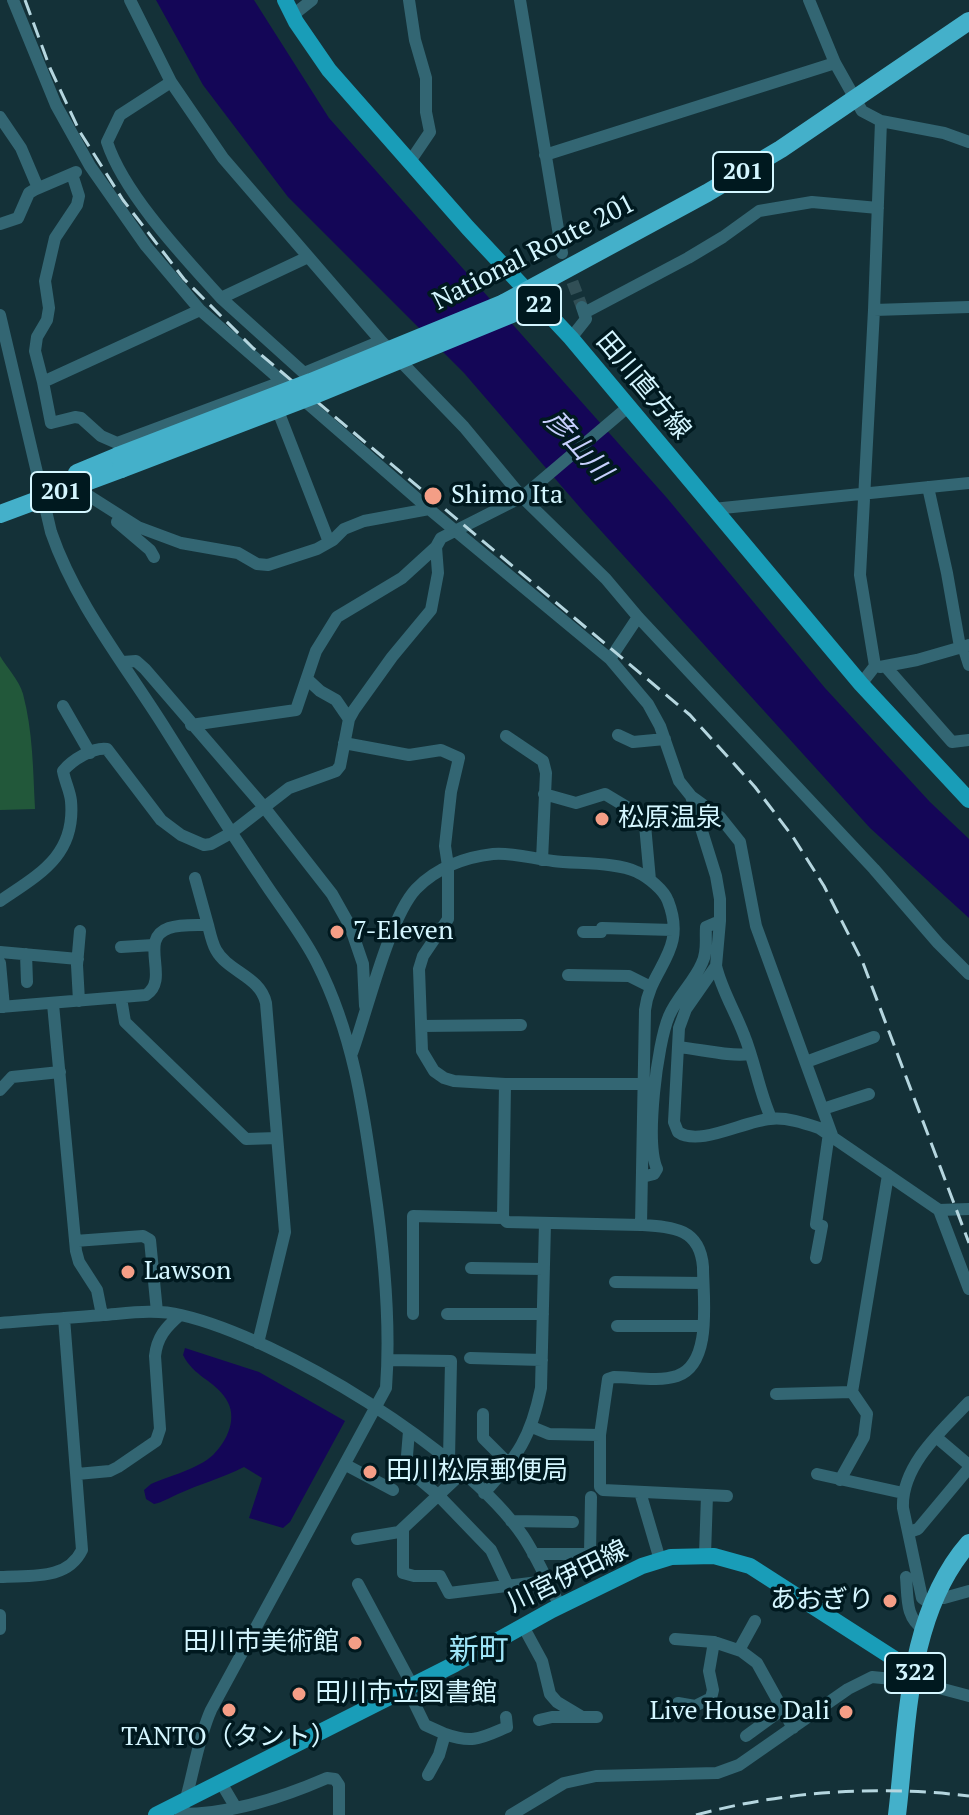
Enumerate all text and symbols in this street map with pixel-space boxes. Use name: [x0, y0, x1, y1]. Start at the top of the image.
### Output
road number: 201: [713, 152, 773, 192]
street label: National Route 201: [428, 189, 640, 317]
road number: 22: [517, 285, 561, 325]
street label: 田川直方線: [589, 326, 697, 446]
water label: 彦山川: [536, 404, 618, 488]
road number: 201: [31, 472, 91, 512]
place label: Shimo Ita: [451, 480, 563, 512]
marker: Shimo Ita: [422, 485, 444, 507]
place label: 松原温泉: [618, 803, 722, 835]
marker: 松原温泉: [593, 810, 611, 828]
place label: 7-Eleven: [353, 916, 453, 948]
marker: 7-Eleven: [328, 923, 346, 941]
place label: Lawson: [144, 1256, 231, 1288]
marker: Lawson: [119, 1263, 137, 1281]
place label: 田川松原郵便局: [386, 1456, 568, 1488]
marker: 田川松原郵便局: [361, 1463, 379, 1481]
street label: 川宮伊田線: [503, 1534, 633, 1620]
place label: あおぎり: [770, 1585, 874, 1617]
marker: あおぎり: [881, 1592, 899, 1610]
place label: 田川市美術館: [183, 1627, 339, 1659]
district label: 新町: [449, 1633, 509, 1669]
marker: 田川市美術館: [346, 1634, 364, 1652]
road number: 322: [885, 1653, 945, 1693]
place label: 田川市立図書館: [315, 1678, 497, 1710]
marker: 田川市立図書館: [290, 1685, 308, 1703]
place label: Live House Dali: [650, 1696, 830, 1728]
marker: TANTO（タント）: [220, 1701, 238, 1719]
marker: Live House Dali: [837, 1703, 855, 1721]
place label: TANTO（タント）: [121, 1722, 337, 1754]

